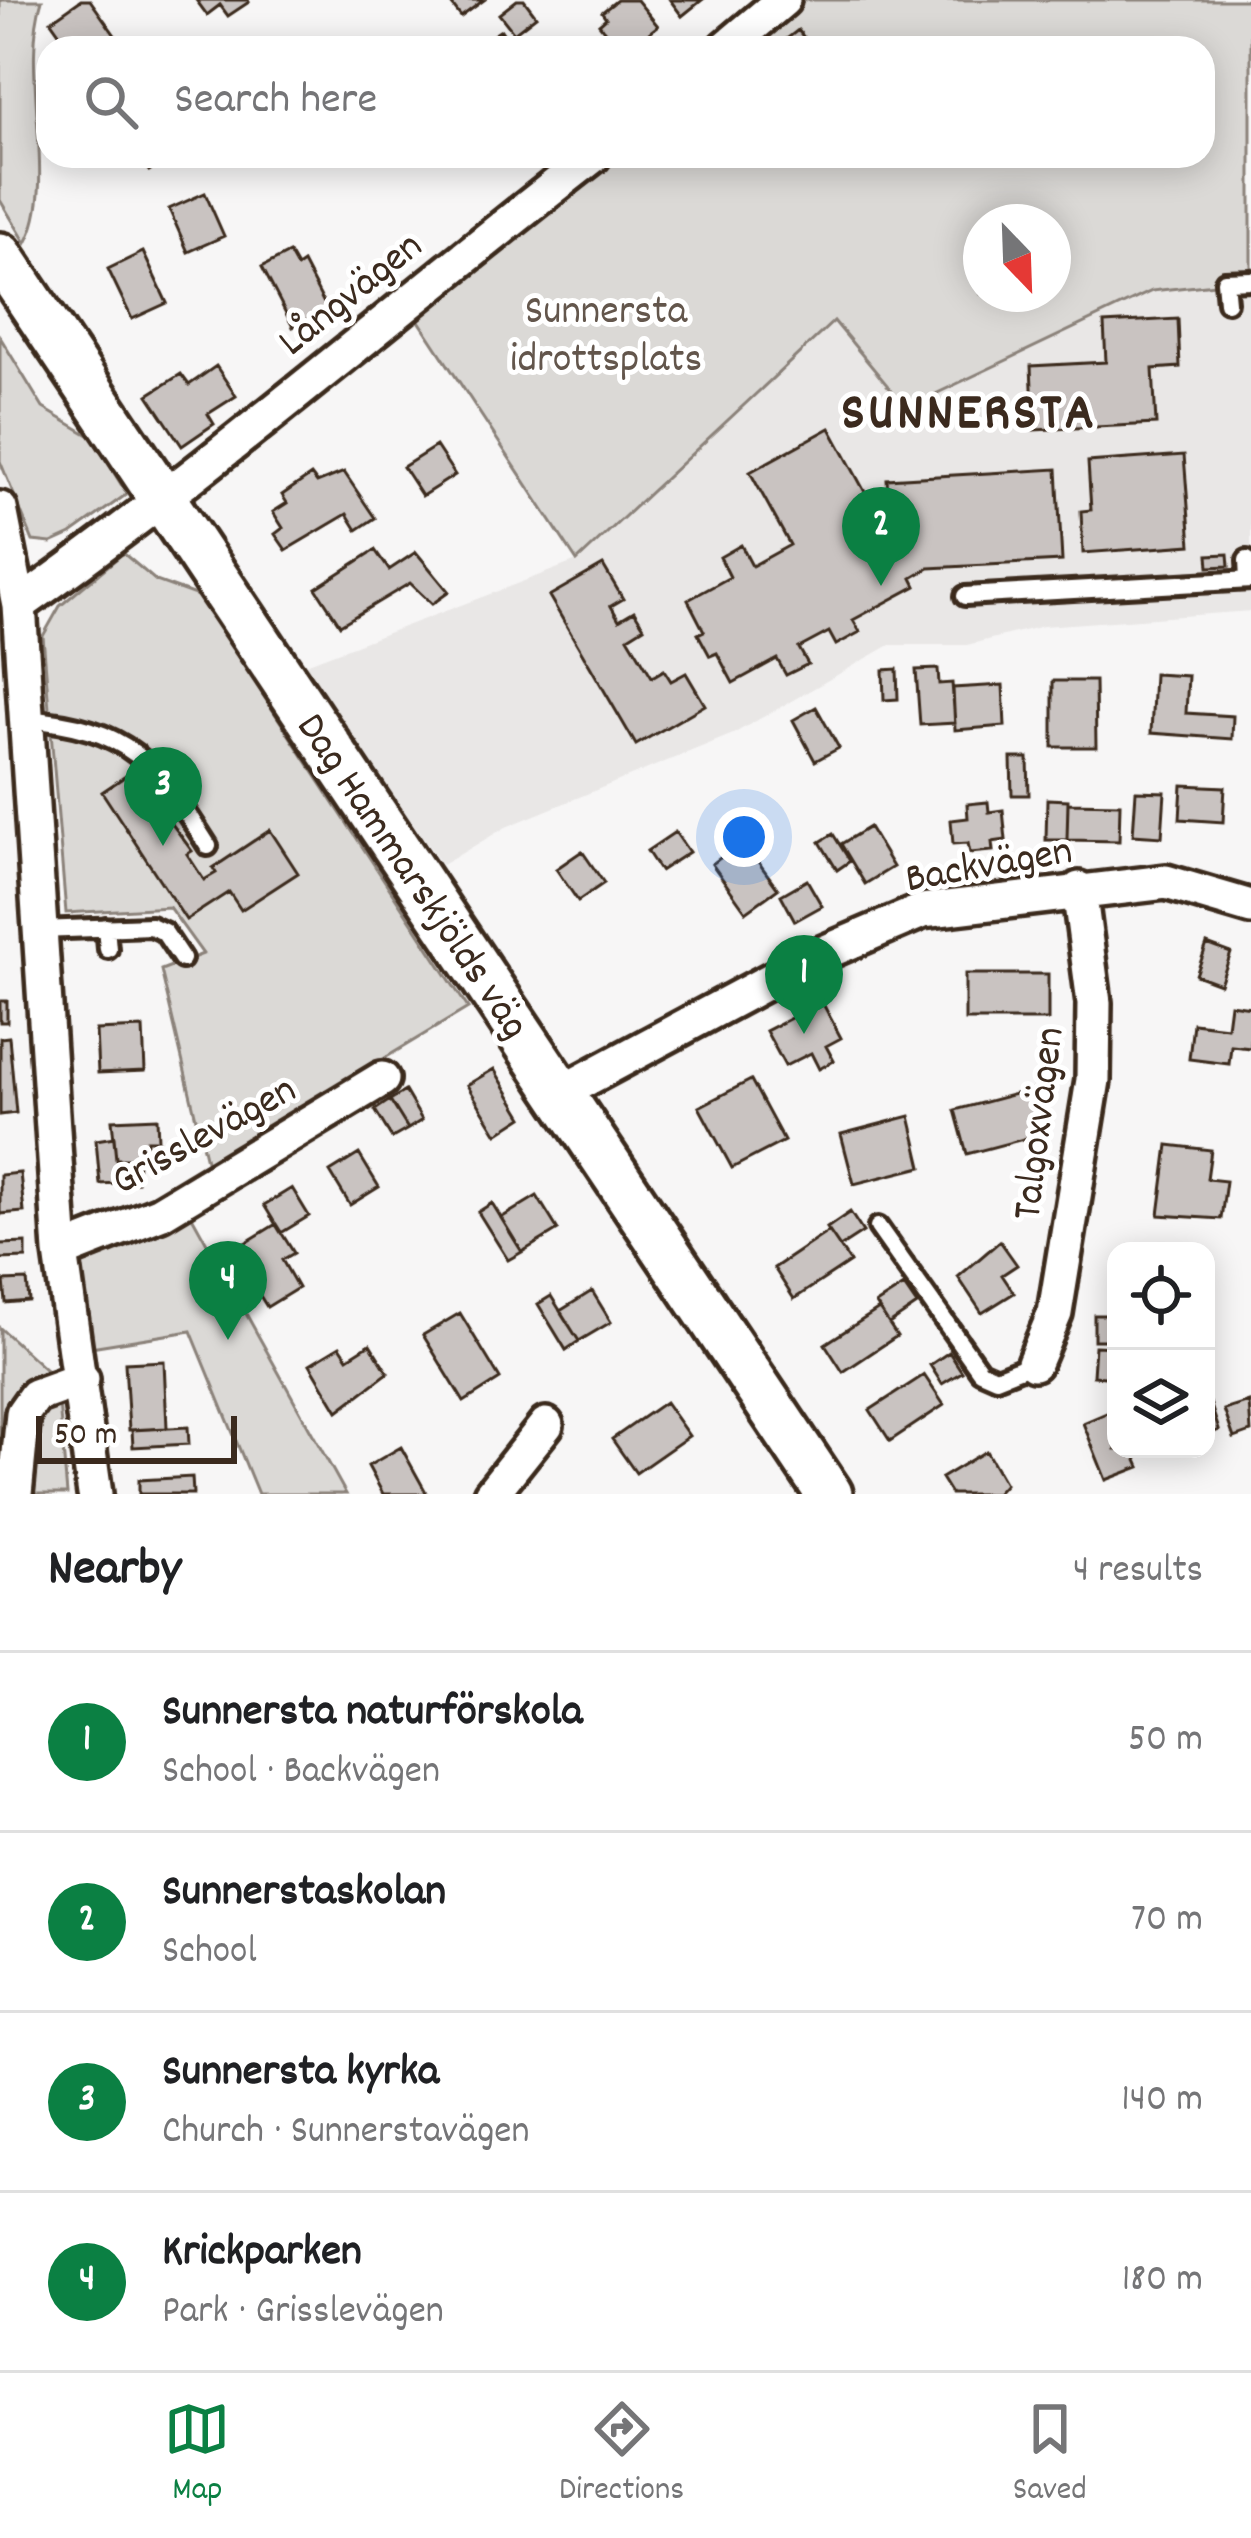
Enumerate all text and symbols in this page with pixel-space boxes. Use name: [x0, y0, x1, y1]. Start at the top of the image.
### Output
search box: [36, 36, 1215, 168]
icon: search: [78, 69, 144, 135]
text: Search here: [174, 70, 377, 134]
north arrow: [963, 204, 1071, 312]
street label: Långvägen: [267, 219, 438, 373]
park label: Sunnersta idrottsplats: [510, 284, 702, 392]
district label: SUNNERSTA: [841, 378, 1097, 455]
pin: 2: [842, 487, 920, 586]
street label: Dag Hammarskjölds väg: [279, 703, 542, 1053]
pin: 3: [124, 747, 202, 846]
your location: [714, 807, 774, 867]
street label: Backvägen: [901, 824, 1077, 912]
pin: 1: [765, 935, 843, 1034]
street label: Talgoxvägen: [1000, 1024, 1084, 1224]
street label: Grisslevägen: [102, 1063, 309, 1214]
pin: 4: [189, 1241, 267, 1340]
map controls: [1107, 1242, 1215, 1458]
button: locate: [1107, 1242, 1215, 1350]
button: layers: [1107, 1350, 1215, 1458]
scale bar: [36, 1410, 237, 1463]
text: 50 m: [54, 1413, 118, 1460]
text: Nearby: [48, 1536, 181, 1608]
text: 4 results: [1073, 1545, 1203, 1600]
text: Sunnersta naturförskola: [162, 1682, 583, 1746]
text: 1: [83, 1714, 91, 1769]
text: 50 m: [1128, 1714, 1203, 1769]
text: School · Backvägen: [162, 1746, 440, 1801]
text: Sunnerstaskolan: [162, 1862, 446, 1926]
text: 2: [78, 1894, 96, 1949]
text: 70 m: [1131, 1894, 1203, 1949]
text: School: [162, 1926, 257, 1981]
text: Sunnersta kyrka: [162, 2042, 439, 2106]
text: 3: [78, 2074, 96, 2129]
text: 140 m: [1121, 2074, 1203, 2129]
text: Church · Sunnerstavägen: [162, 2106, 530, 2161]
text: Krickparken: [162, 2222, 362, 2286]
text: 4: [79, 2254, 95, 2309]
text: 180 m: [1122, 2254, 1203, 2309]
text: Park · Grisslevägen: [162, 2286, 444, 2341]
tab: Map: [164, 2396, 230, 2515]
tab: Directions: [559, 2396, 684, 2515]
tab: Saved: [1013, 2396, 1087, 2515]

